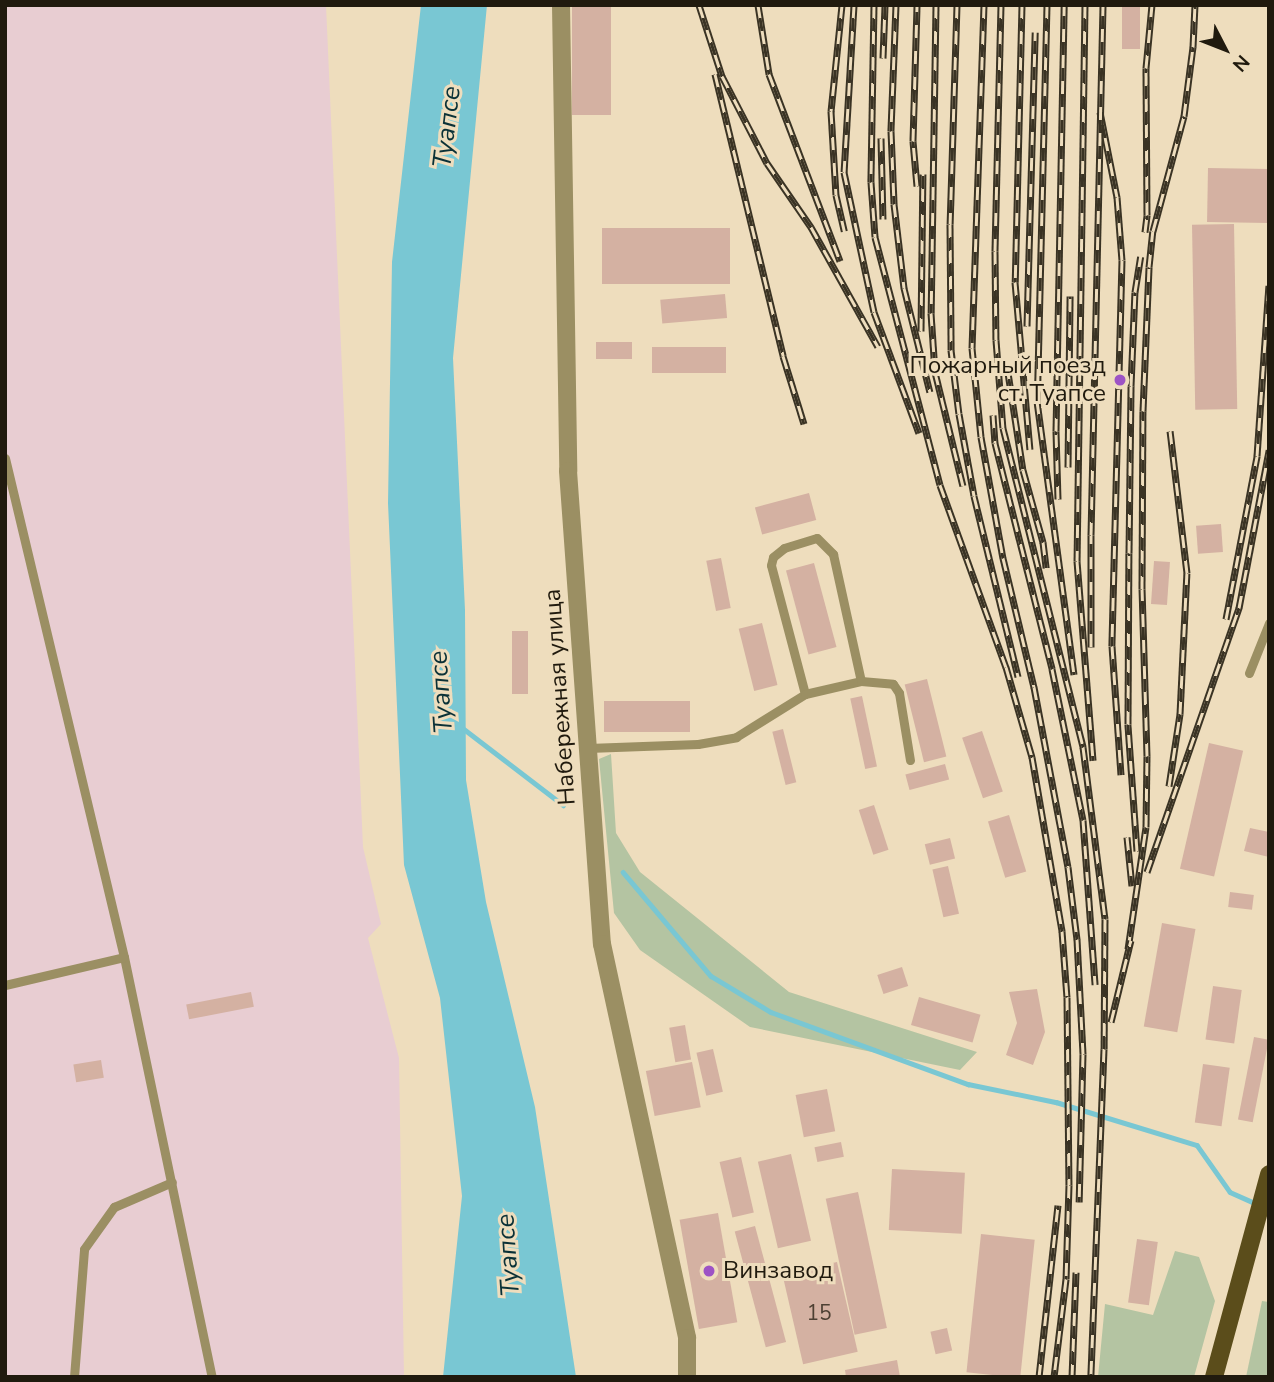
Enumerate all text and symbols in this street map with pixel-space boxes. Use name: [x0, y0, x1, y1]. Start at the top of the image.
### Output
north arrow: [1190, 14, 1260, 84]
text: N: [1226, 49, 1255, 77]
water label: Туапсе: [426, 84, 468, 170]
place label: Пожарный поезд ст. Туапсе: [909, 352, 1106, 408]
marker: Пожарный поезд ст. Туапсе: [1112, 372, 1128, 388]
street label: Набережная улица: [538, 588, 582, 806]
water label: Туапсе: [423, 650, 459, 734]
water label: Туапсе: [490, 1213, 526, 1297]
place label: Винзавод: [723, 1257, 833, 1285]
marker: Винзавод: [701, 1263, 717, 1279]
house number: 15: [806, 1300, 832, 1326]

